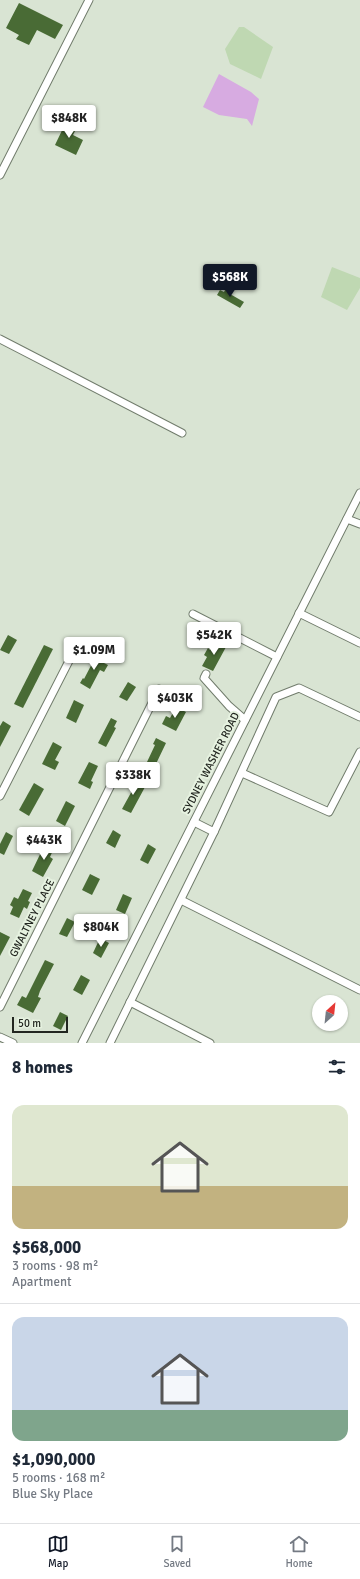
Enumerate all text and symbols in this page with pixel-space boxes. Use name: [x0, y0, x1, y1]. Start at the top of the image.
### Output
pin: $848K: [41, 105, 97, 139]
text: $848K: [51, 110, 87, 126]
pin: $568K: [202, 264, 258, 298]
text: $568K: [212, 269, 248, 285]
pin: $542K: [186, 622, 242, 656]
text: $542K: [196, 627, 232, 643]
pin: $1.09M: [61, 637, 127, 671]
text: $1.09M: [73, 642, 115, 658]
pin: $403K: [147, 685, 203, 719]
text: $403K: [157, 690, 193, 706]
street label: SYDNEY WASHER ROAD: [180, 710, 242, 816]
pin: $338K: [105, 762, 161, 796]
text: $338K: [115, 767, 151, 783]
pin: $443K: [16, 827, 72, 861]
text: $443K: [26, 832, 62, 848]
street label: GWALTNEY PLACE: [7, 877, 57, 959]
pin: $804K: [73, 914, 129, 948]
text: $804K: [83, 919, 119, 935]
north arrow: [312, 995, 348, 1031]
map controls: [312, 995, 348, 1031]
scale bar: [12, 1015, 68, 1034]
text: 50 m: [18, 1017, 41, 1030]
icon: filters: [326, 1056, 348, 1078]
text: 8 homes: [12, 1057, 73, 1078]
icon: home: [144, 1131, 216, 1203]
text: $568,000: [12, 1237, 81, 1258]
text: 3 rooms · 98 m²: [12, 1258, 98, 1274]
text: Apartment: [12, 1274, 72, 1290]
icon: home: [144, 1343, 216, 1415]
text: $1,090,000: [12, 1449, 95, 1470]
text: 5 rooms · 168 m²: [12, 1470, 105, 1486]
text: Blue Sky Place: [12, 1486, 93, 1502]
tab: Map: [47, 1533, 69, 1570]
tab: Saved: [163, 1533, 191, 1570]
tab: Home: [285, 1533, 313, 1570]

